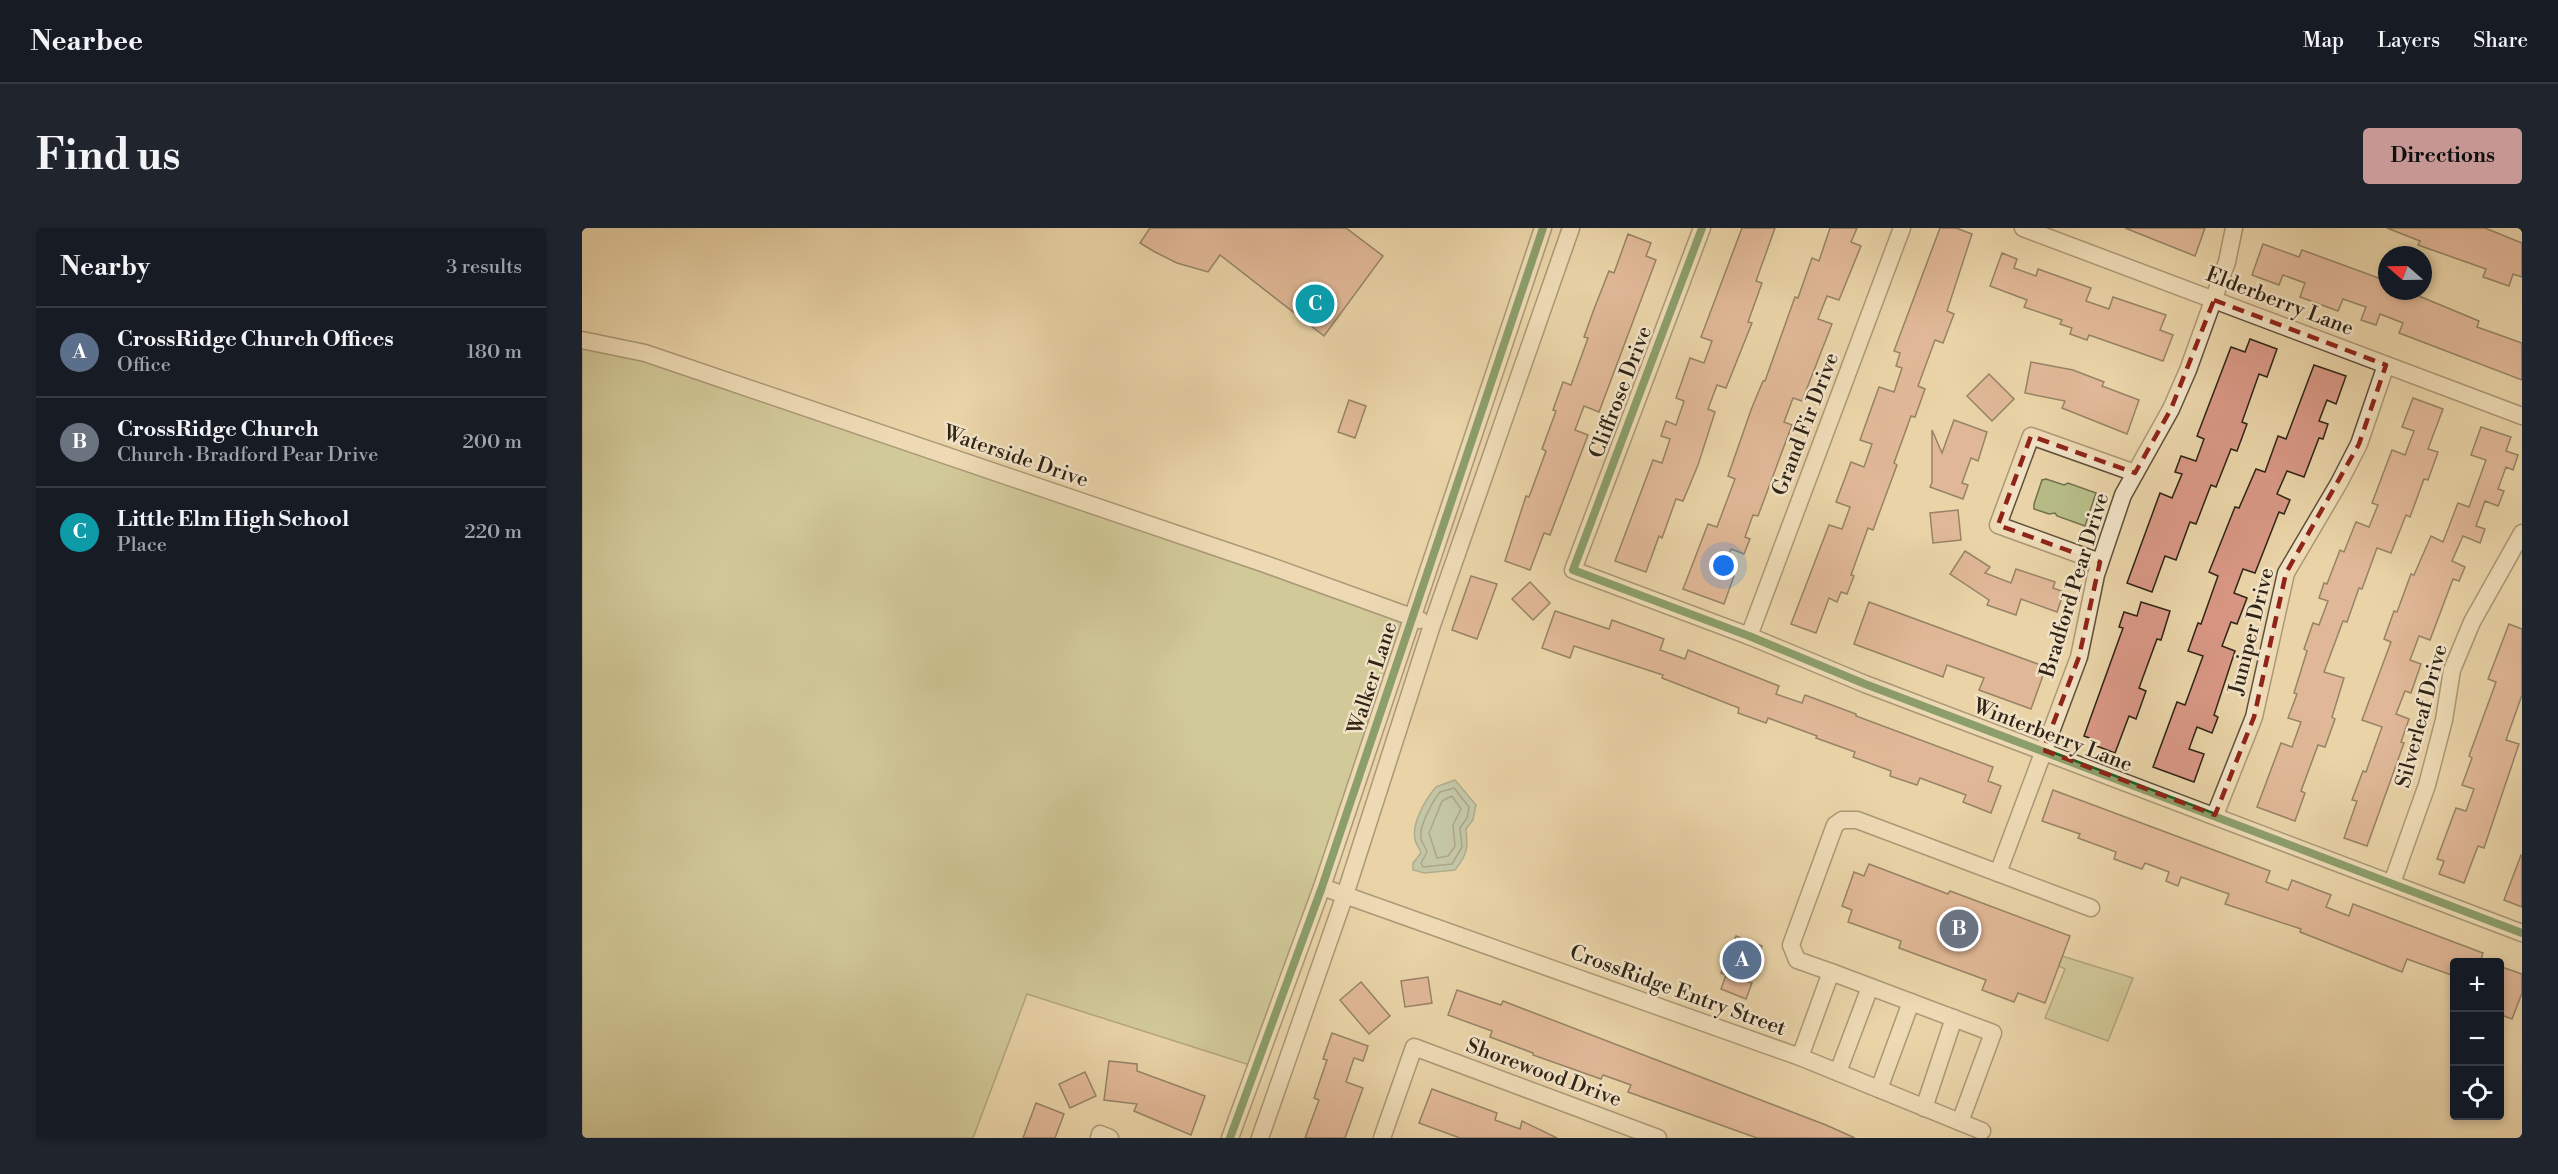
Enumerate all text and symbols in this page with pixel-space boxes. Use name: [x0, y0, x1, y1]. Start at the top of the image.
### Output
text: Nearbee: [30, 24, 143, 59]
text: Map: [2303, 28, 2344, 54]
text: Layers: [2377, 28, 2440, 54]
text: Share: [2473, 28, 2528, 54]
button: Directions: [2363, 128, 2522, 184]
text: Find us: [36, 130, 180, 183]
north arrow: [2378, 246, 2432, 300]
text: Nearby: [60, 251, 150, 283]
text: 3 results: [446, 255, 522, 280]
street label: Elderberry Lane: [2202, 262, 2357, 342]
pin: C: [1296, 282, 1334, 326]
street label: Cliffrose Drive: [1584, 323, 1658, 462]
text: CrossRidge Church Offices: [117, 326, 394, 353]
text: A: [72, 340, 87, 365]
text: 180 m: [467, 340, 522, 365]
street label: Grand Fir Drive: [1767, 349, 1845, 500]
text: Office: [117, 353, 171, 378]
text: CrossRidge Church: [117, 416, 319, 443]
street label: Waterside Drive: [939, 420, 1092, 494]
text: B: [72, 430, 87, 455]
text: 200 m: [462, 430, 522, 455]
text: Church · Bradford Pear Drive: [117, 443, 378, 468]
street label: Bradford Pear Drive: [2034, 490, 2115, 682]
text: Little Elm High School: [117, 506, 349, 533]
text: C: [72, 520, 87, 545]
text: 220 m: [464, 520, 522, 545]
text: Place: [117, 533, 167, 558]
your location: [1709, 551, 1738, 580]
street label: Juniper Drive: [2223, 565, 2280, 698]
street label: Walker Lane: [1342, 619, 1403, 739]
street label: Silverleaf Drive: [2390, 642, 2454, 791]
street label: Winterberry Lane: [1968, 693, 2136, 778]
pin: B: [1940, 906, 1978, 952]
pin: A: [1722, 938, 1762, 982]
street label: CrossRidge Entry Street: [1566, 940, 1790, 1042]
map controls: [2450, 958, 2504, 1120]
button: +: [2450, 958, 2504, 1012]
button: −: [2450, 1012, 2504, 1066]
street label: Shorewood Drive: [1462, 1033, 1625, 1113]
button: locate: [2450, 1066, 2504, 1120]

